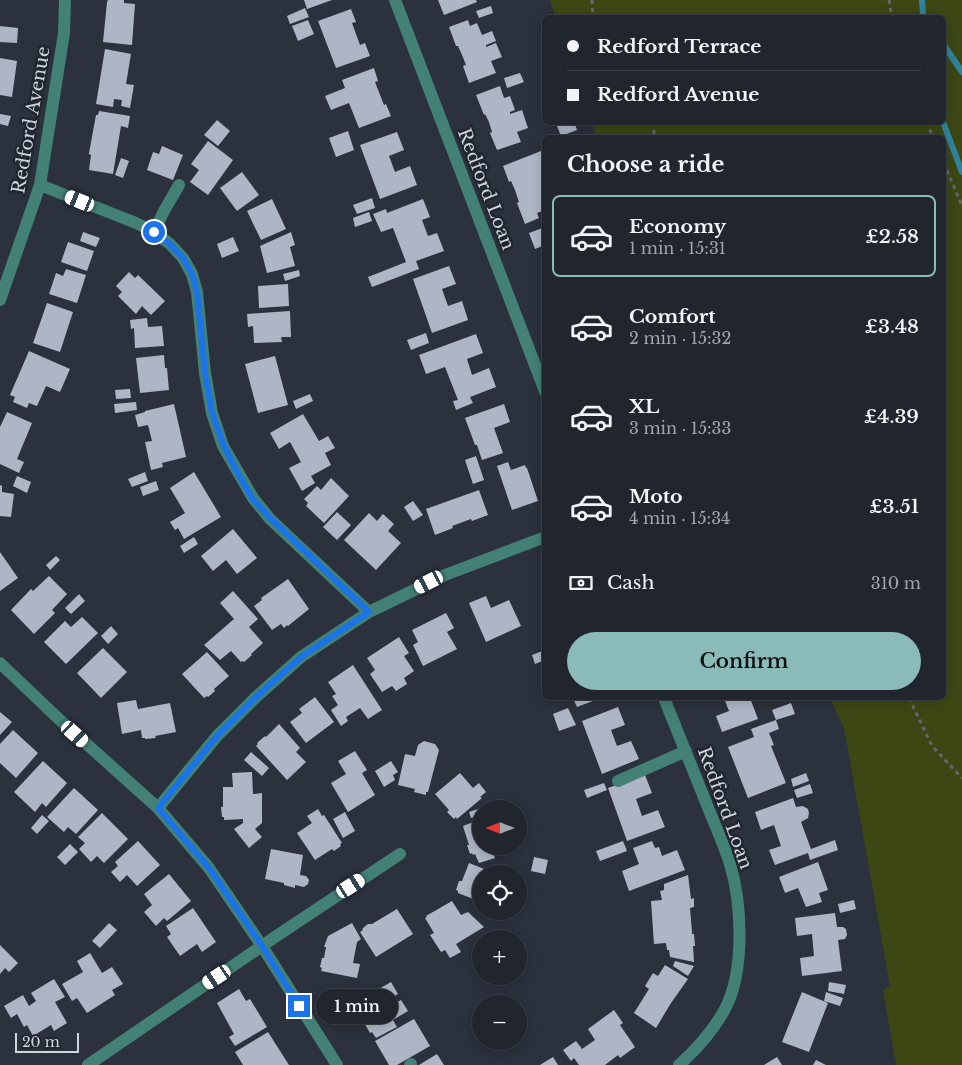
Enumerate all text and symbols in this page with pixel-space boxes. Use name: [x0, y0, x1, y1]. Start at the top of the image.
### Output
text: Redford Terrace: [597, 35, 761, 58]
street label: Redford Avenue: [7, 45, 55, 195]
text: Redford Avenue: [597, 83, 759, 106]
street label: Redford Loan: [453, 125, 519, 253]
text: Choose a ride: [567, 151, 724, 178]
car: [63, 188, 96, 214]
icon: car: [569, 214, 614, 259]
text: Economy: [629, 215, 726, 238]
route start: [143, 221, 165, 243]
text: £2.58: [866, 225, 919, 248]
text: 1 min · 15:31: [629, 238, 726, 258]
icon: car: [569, 304, 614, 349]
text: Comfort: [629, 305, 716, 328]
text: £3.48: [865, 315, 919, 338]
text: 2 min · 15:32: [629, 328, 731, 348]
icon: car: [569, 394, 614, 439]
text: XL: [629, 395, 659, 418]
text: £4.39: [864, 405, 919, 428]
text: 3 min · 15:33: [629, 418, 731, 438]
icon: car: [569, 484, 614, 529]
text: Moto: [629, 485, 683, 508]
text: £3.51: [869, 495, 919, 518]
text: 4 min · 15:34: [629, 508, 730, 528]
car: [412, 569, 445, 595]
icon: cash: [567, 569, 595, 597]
text: Cash: [607, 571, 654, 594]
text: 310 m: [871, 573, 921, 593]
button: Confirm: [567, 632, 921, 690]
car: [58, 718, 91, 750]
street label: Redford Loan: [693, 744, 757, 872]
north arrow: [472, 800, 528, 855]
map controls: [472, 800, 527, 1050]
button: locate: [472, 865, 527, 920]
car: [334, 872, 367, 900]
button: +: [472, 930, 527, 985]
car: [200, 962, 233, 992]
callout: 1 min: [316, 988, 399, 1024]
route end: [288, 995, 310, 1017]
button: −: [472, 995, 527, 1050]
text: 1 min: [334, 996, 380, 1016]
scale bar: [15, 1030, 79, 1053]
text: 20 m: [22, 1033, 60, 1051]

